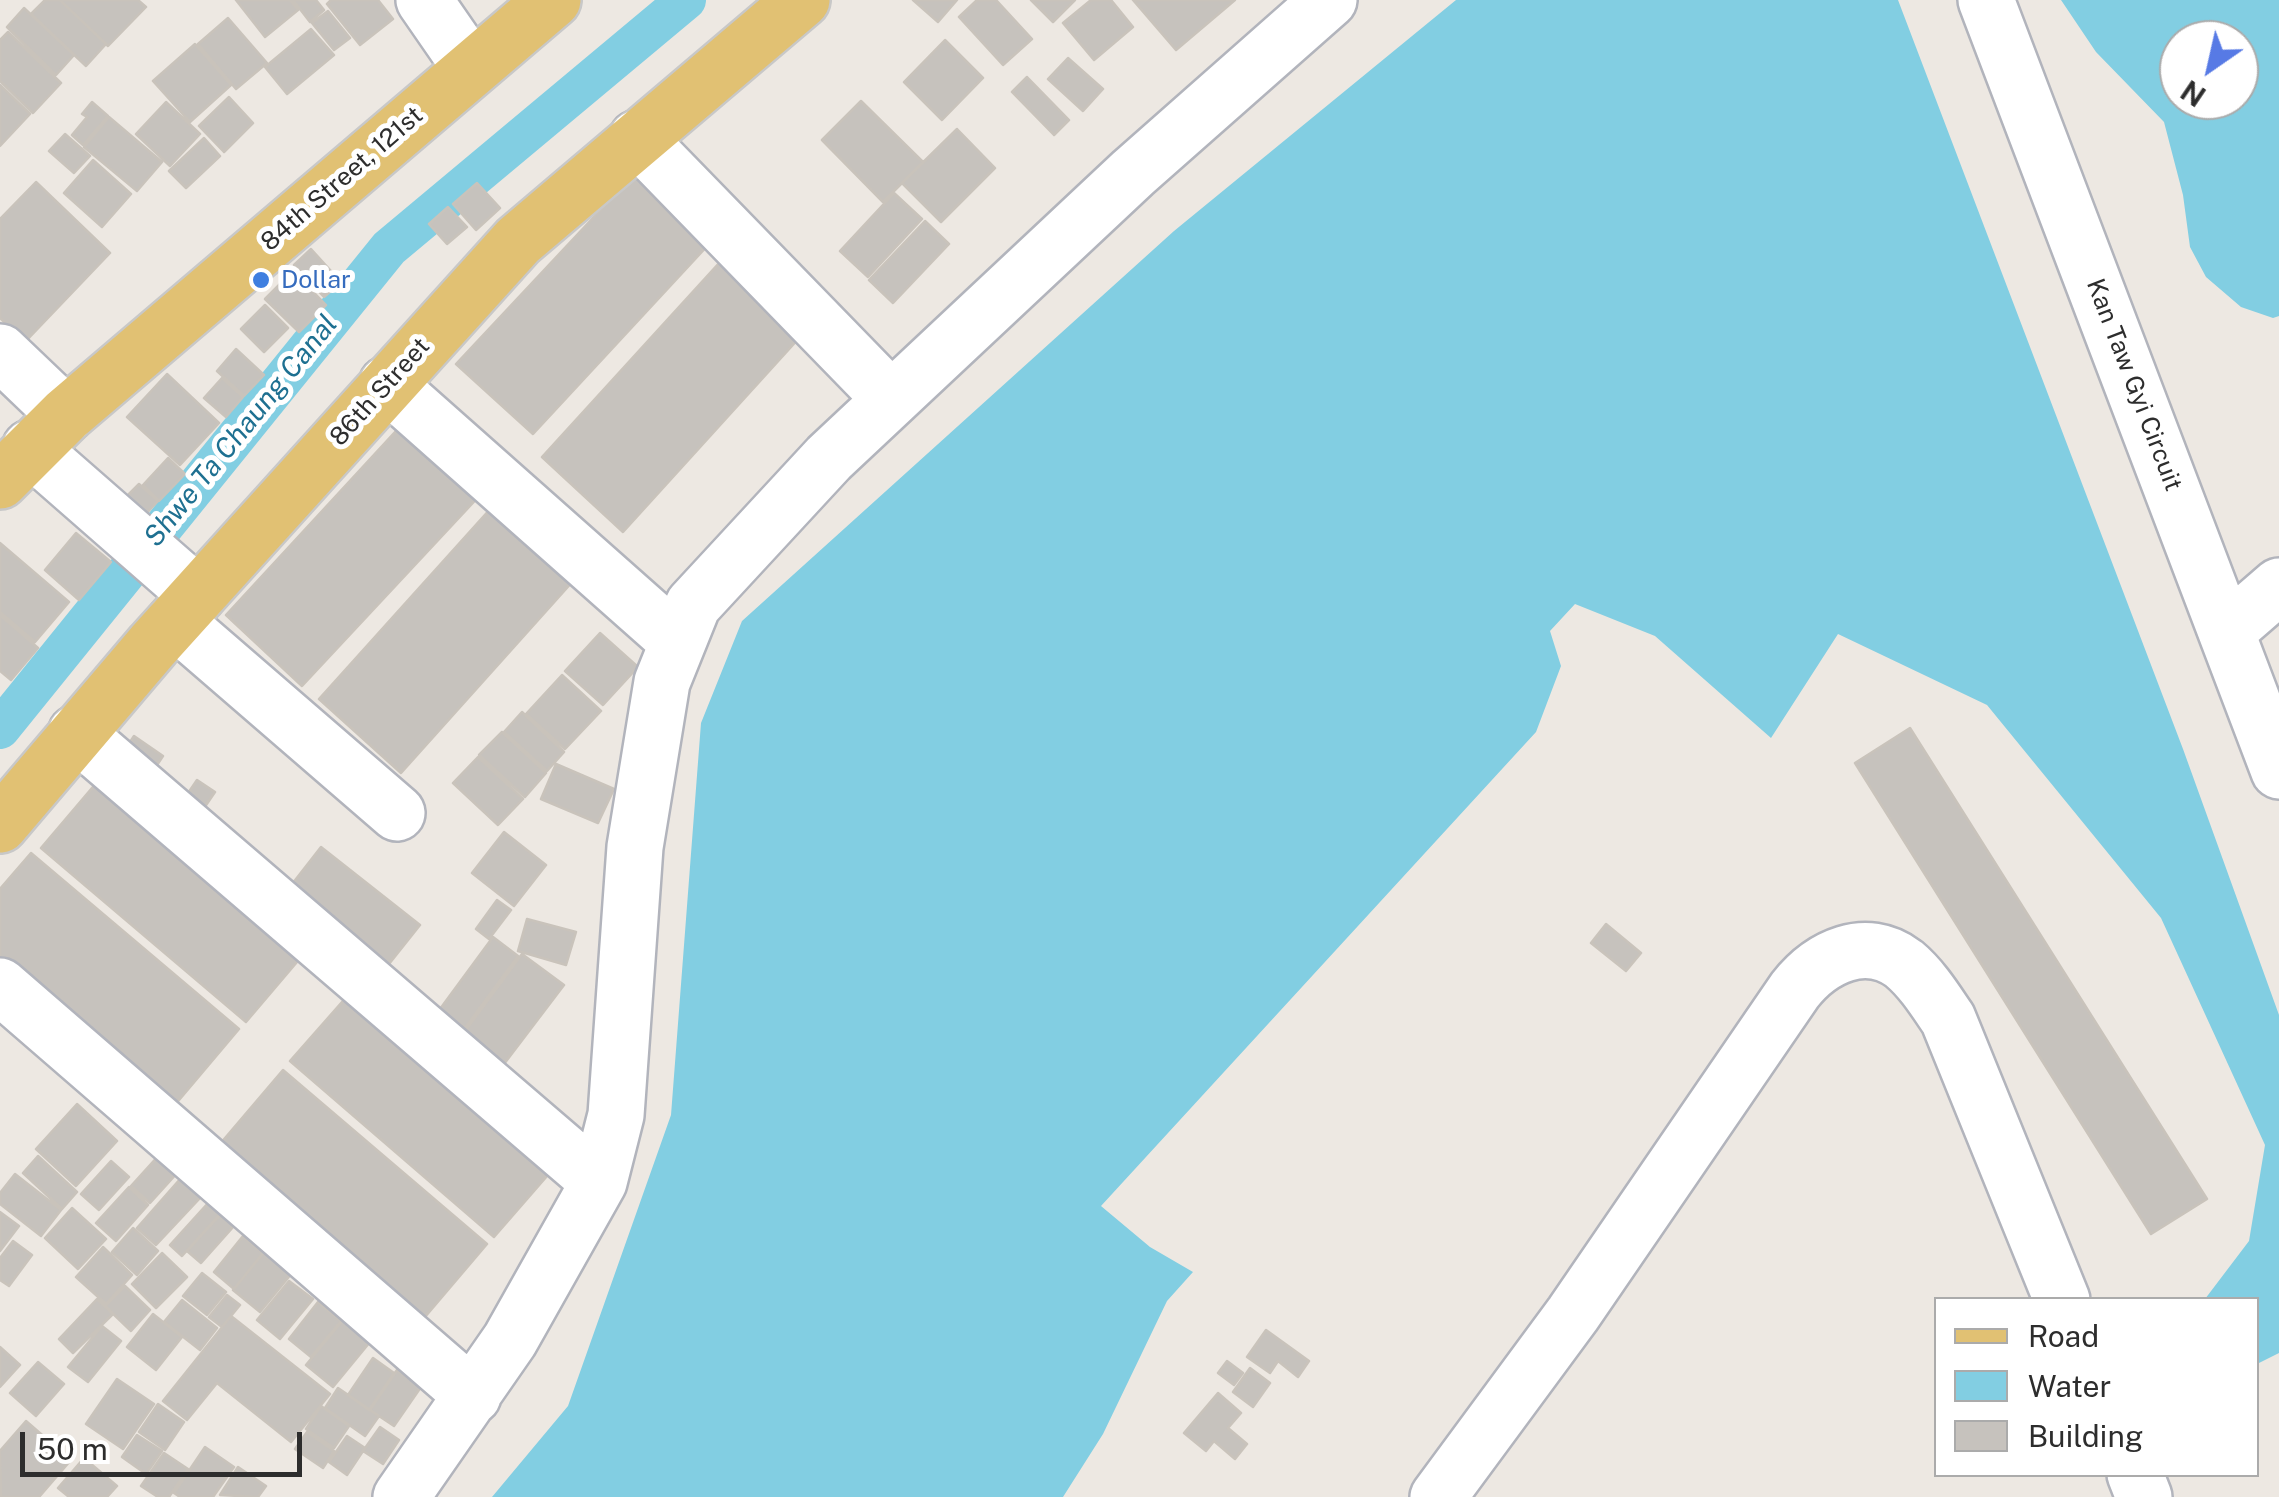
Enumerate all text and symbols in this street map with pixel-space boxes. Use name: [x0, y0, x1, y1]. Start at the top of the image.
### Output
north arrow: [2159, 20, 2259, 120]
text: N: [2175, 74, 2211, 113]
street label: 84th Street, 121st: [255, 101, 429, 257]
place label: Dollar: [281, 265, 351, 295]
marker: Dollar: [250, 269, 272, 291]
street label: Kan Taw Gyi Circuit: [2080, 275, 2188, 495]
water label: Shwe Ta Chaung Canal: [137, 308, 345, 554]
street label: 86th Street: [324, 332, 436, 452]
legend: [1934, 1297, 2259, 1477]
text: Road: [2028, 1318, 2099, 1354]
text: Water: [2028, 1368, 2111, 1404]
scale bar: [25, 1412, 308, 1474]
text: Building: [2028, 1418, 2143, 1454]
text: 50 m: [37, 1431, 108, 1467]

